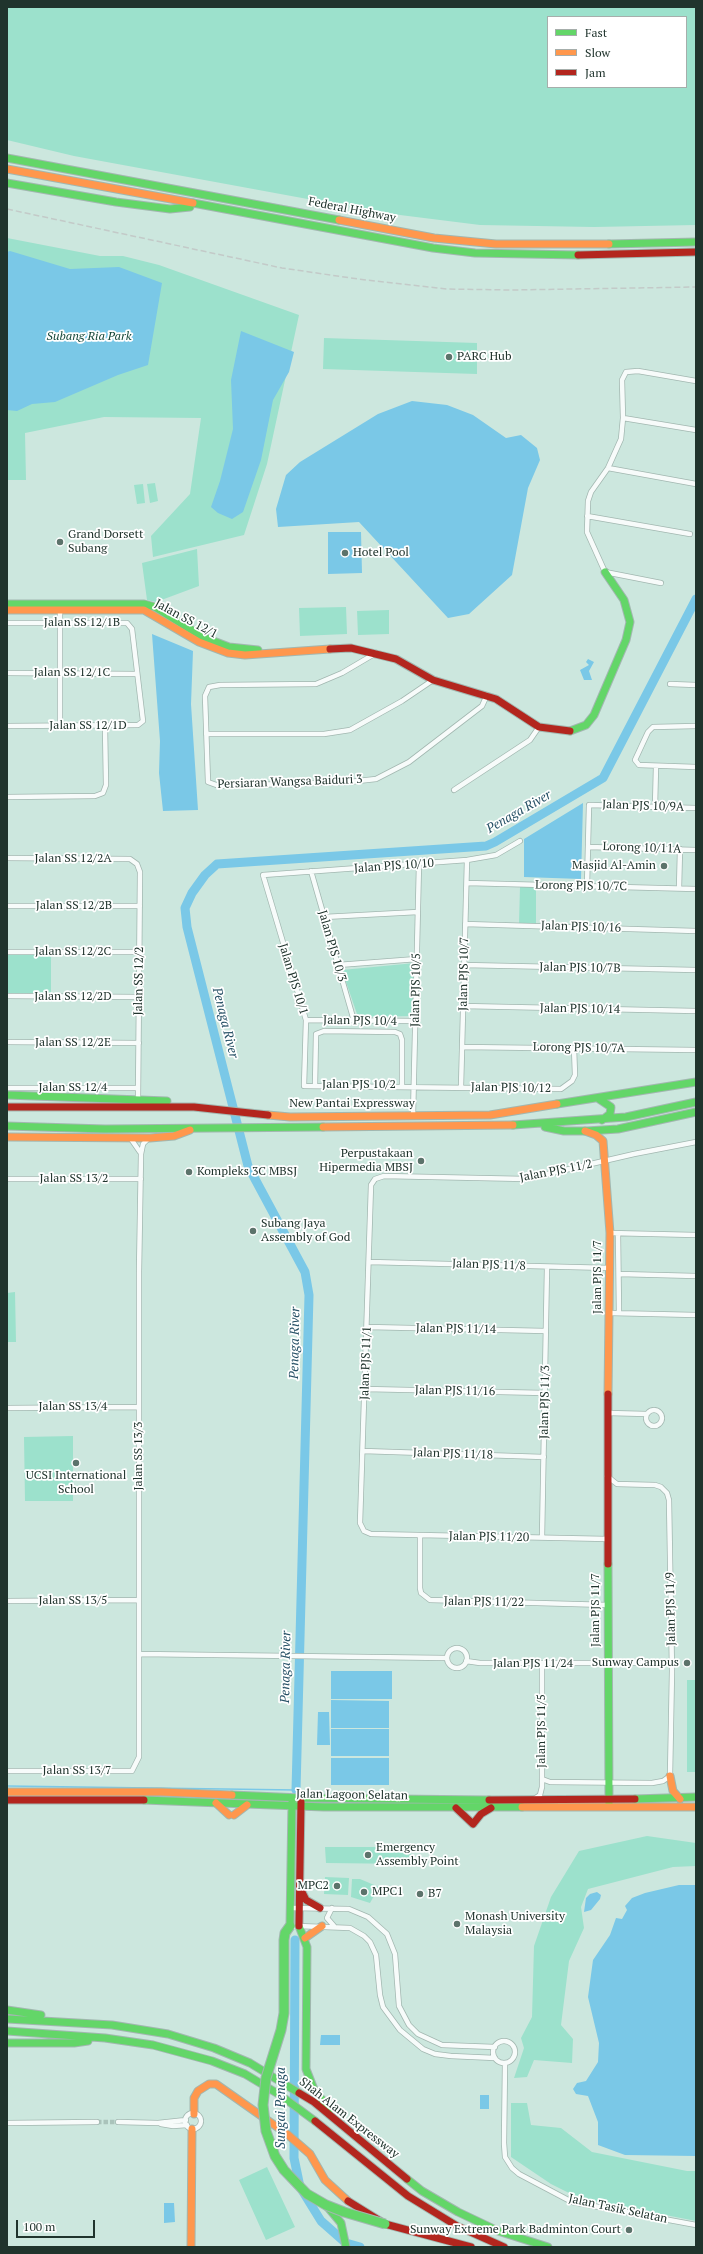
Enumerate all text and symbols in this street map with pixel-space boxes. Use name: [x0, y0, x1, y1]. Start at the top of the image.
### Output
legend: [547, 16, 687, 88]
text: Fast: [585, 25, 607, 40]
text: Slow: [585, 45, 610, 60]
text: Jam: [585, 65, 606, 80]
street label: Federal Highway: [307, 194, 397, 226]
park label: Subang Ria Park: [47, 330, 131, 344]
place label: PARC Hub: [457, 350, 512, 364]
marker: PARC Hub: [444, 352, 454, 362]
place label: Grand Dorsett Subang: [68, 528, 143, 556]
marker: Grand Dorsett Subang: [55, 537, 65, 547]
place label: Hotel Pool: [353, 546, 409, 560]
marker: Hotel Pool: [340, 548, 350, 558]
street label: Jalan SS 12/1: [152, 596, 220, 642]
street label: Jalan SS 12/1B: [44, 616, 120, 630]
street label: Jalan SS 12/1C: [34, 666, 110, 680]
street label: Jalan SS 12/1D: [49, 719, 127, 733]
street label: Persiaran Wangsa Baiduri 3: [217, 772, 363, 792]
water label: Penaga River: [484, 787, 554, 837]
street label: Jalan PJS 10/9A: [602, 797, 684, 815]
street label: Lorong 10/11A: [602, 839, 682, 857]
street label: Jalan SS 12/2A: [34, 852, 112, 866]
street label: Jalan PJS 10/10: [354, 856, 434, 876]
place label: Masjid Al-Amin: [572, 859, 656, 873]
marker: Masjid Al-Amin: [659, 861, 669, 871]
street label: Lorong PJS 10/7C: [535, 878, 627, 894]
street label: Jalan SS 12/2B: [36, 899, 112, 913]
street label: Jalan PJS 10/3: [315, 909, 349, 983]
street label: Jalan PJS 10/16: [541, 918, 621, 936]
street label: Jalan PJS 10/7: [456, 937, 472, 1011]
street label: Jalan PJS 10/1: [275, 942, 311, 1016]
street label: Jalan SS 12/2C: [35, 945, 111, 959]
street label: Jalan SS 12/2: [131, 946, 147, 1016]
street label: Jalan PJS 10/5: [408, 953, 424, 1027]
street label: Jalan PJS 10/7B: [539, 960, 621, 976]
water label: Penaga River: [209, 986, 241, 1060]
street label: Jalan SS 12/2D: [34, 990, 112, 1004]
street label: Jalan PJS 10/14: [540, 1001, 620, 1017]
street label: Jalan PJS 10/4: [323, 1013, 397, 1029]
street label: Jalan SS 12/2E: [35, 1036, 111, 1050]
street label: Lorong PJS 10/7A: [533, 1040, 625, 1056]
street label: Jalan PJS 10/2: [322, 1078, 396, 1092]
street label: Jalan PJS 10/12: [471, 1080, 551, 1096]
street label: Jalan SS 12/4: [39, 1081, 107, 1095]
street label: New Pantai Expressway: [289, 1097, 415, 1111]
place label: Perpustakaan Hipermedia MBSJ: [319, 1147, 413, 1175]
marker: Perpustakaan Hipermedia MBSJ: [416, 1156, 426, 1166]
street label: Jalan PJS 11/2: [518, 1157, 594, 1185]
place label: Kompleks 3C MBSJ: [197, 1165, 297, 1179]
marker: Kompleks 3C MBSJ: [184, 1167, 194, 1177]
street label: Jalan SS 13/2: [40, 1172, 108, 1186]
place label: Subang Jaya Assembly of God: [261, 1217, 350, 1245]
marker: Subang Jaya Assembly of God: [248, 1226, 258, 1236]
street label: Jalan PJS 11/7: [591, 1240, 605, 1314]
street label: Jalan PJS 11/8: [452, 1257, 526, 1273]
water label: Penaga River: [287, 1307, 303, 1379]
street label: Jalan PJS 11/14: [416, 1321, 496, 1337]
street label: Jalan PJS 11/1: [358, 1326, 374, 1400]
street label: Jalan PJS 11/3: [537, 1365, 553, 1439]
street label: Jalan PJS 11/16: [415, 1383, 495, 1399]
street label: Jalan SS 13/4: [39, 1400, 107, 1414]
street label: Jalan SS 13/3: [132, 1422, 146, 1490]
street label: Jalan PJS 11/18: [413, 1445, 493, 1463]
marker: UCSI International School: [71, 1458, 81, 1468]
place label: UCSI International School: [26, 1469, 126, 1497]
street label: Jalan PJS 11/20: [449, 1529, 529, 1545]
street label: Jalan PJS 11/9: [663, 1572, 679, 1646]
street label: Jalan PJS 11/7: [589, 1573, 603, 1647]
street label: Jalan SS 13/5: [39, 1594, 107, 1608]
street label: Jalan PJS 11/22: [444, 1594, 524, 1610]
water label: Penaga River: [278, 1631, 294, 1703]
place label: Sunway Campus: [592, 1656, 679, 1670]
street label: Jalan PJS 11/24: [493, 1657, 573, 1671]
marker: Sunway Campus: [682, 1658, 692, 1668]
street label: Jalan PJS 11/5: [535, 1694, 549, 1768]
street label: Jalan SS 13/7: [43, 1764, 111, 1778]
street label: Jalan Lagoon Selatan: [296, 1787, 408, 1803]
place label: Emergency Assembly Point: [376, 1841, 459, 1869]
marker: Emergency Assembly Point: [363, 1850, 373, 1860]
place label: MPC2: [298, 1879, 329, 1893]
marker: MPC2: [332, 1881, 342, 1891]
place label: MPC1: [372, 1885, 403, 1899]
marker: MPC1: [359, 1887, 369, 1897]
place label: B7: [428, 1887, 442, 1901]
marker: B7: [415, 1889, 425, 1899]
place label: Monash University Malaysia: [465, 1910, 565, 1938]
marker: Monash University Malaysia: [452, 1919, 462, 1929]
water label: Sungai Penaga: [273, 2067, 289, 2149]
street label: Shah Alam Expressway: [296, 2075, 402, 2161]
street label: Jalan Tasik Selatan: [567, 2191, 669, 2227]
scale bar: [18, 2212, 97, 2238]
text: 100 m: [23, 2219, 55, 2234]
place label: Sunway Extreme Park Badminton Court: [410, 2223, 621, 2237]
marker: Sunway Extreme Park Badminton Court: [624, 2225, 634, 2235]

